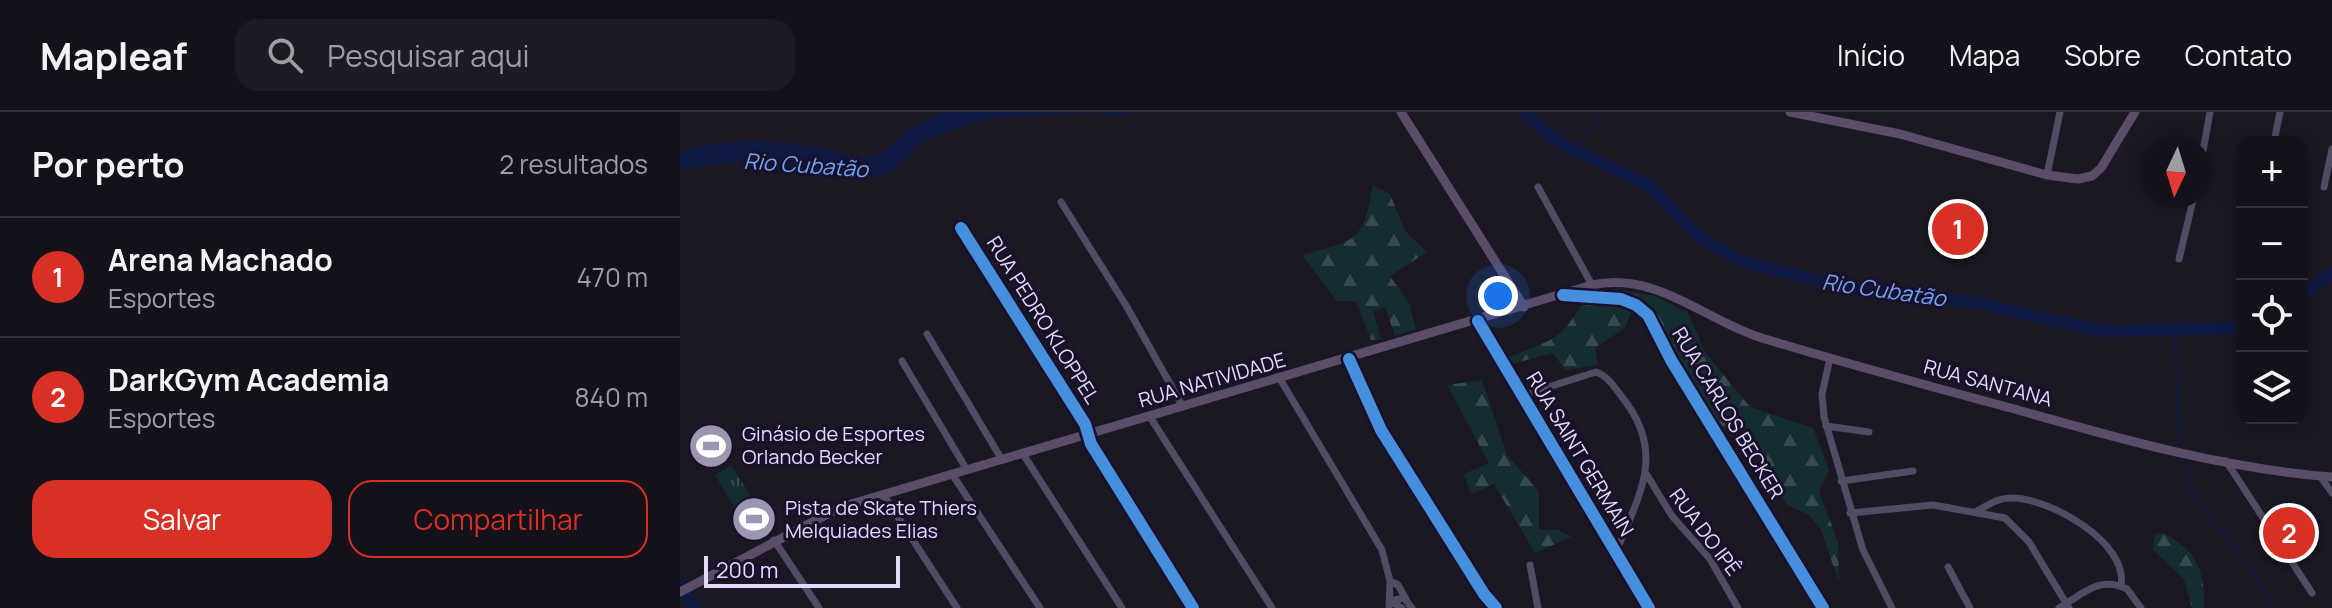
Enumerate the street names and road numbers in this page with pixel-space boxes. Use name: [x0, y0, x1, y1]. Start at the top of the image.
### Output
street label: RUA PEDRO KLOPPEL: [981, 231, 1106, 409]
street label: RUA CARLOS BECKER: [1666, 322, 1790, 504]
street label: RUA NATIVIDADE: [1135, 346, 1289, 413]
street label: RUA SANTANA: [1921, 352, 2056, 413]
street label: RUA SAINT GERMAIN: [1521, 366, 1640, 541]
street label: RUA DO IPÊ: [1664, 483, 1747, 581]

